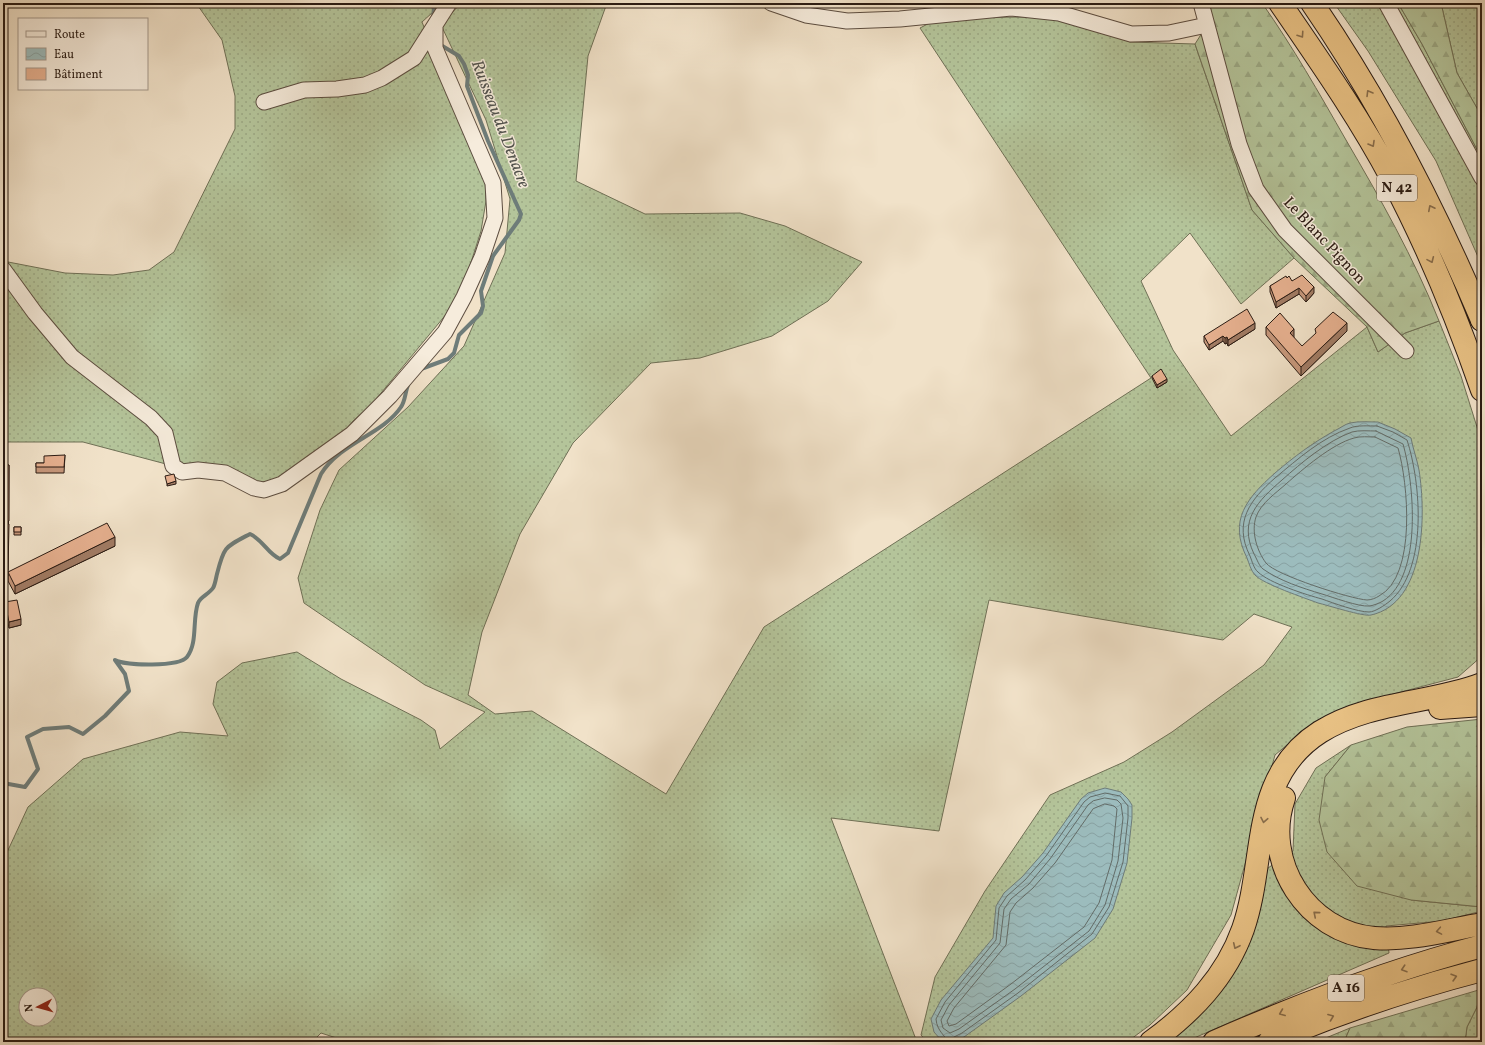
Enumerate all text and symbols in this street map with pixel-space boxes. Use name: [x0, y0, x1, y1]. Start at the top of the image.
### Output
legend: [18, 18, 148, 90]
text: Route: [54, 27, 85, 43]
one-way arrow: [1297, 31, 1304, 38]
text: Eau: [54, 47, 74, 63]
water label: Ruisseau du Denacre: [465, 57, 535, 192]
text: Bâtiment: [54, 67, 103, 83]
one-way arrow: [1367, 90, 1374, 97]
one-way arrow: [1368, 140, 1375, 147]
road number: N 42: [1377, 175, 1417, 201]
street label: Le Blanc Pignon: [1278, 192, 1370, 290]
one-way arrow: [1428, 204, 1436, 212]
one-way arrow: [1426, 256, 1434, 263]
one-way arrow: [1260, 817, 1269, 823]
one-way arrow: [1313, 911, 1321, 918]
one-way arrow: [1436, 927, 1442, 935]
one-way arrow: [1233, 942, 1241, 950]
one-way arrow: [1401, 964, 1408, 973]
one-way arrow: [1451, 973, 1458, 982]
road number: A 16: [1328, 975, 1364, 1001]
north arrow: [18, 987, 58, 1027]
text: N: [22, 1003, 37, 1013]
one-way arrow: [1278, 1008, 1285, 1016]
one-way arrow: [1327, 1014, 1334, 1022]

